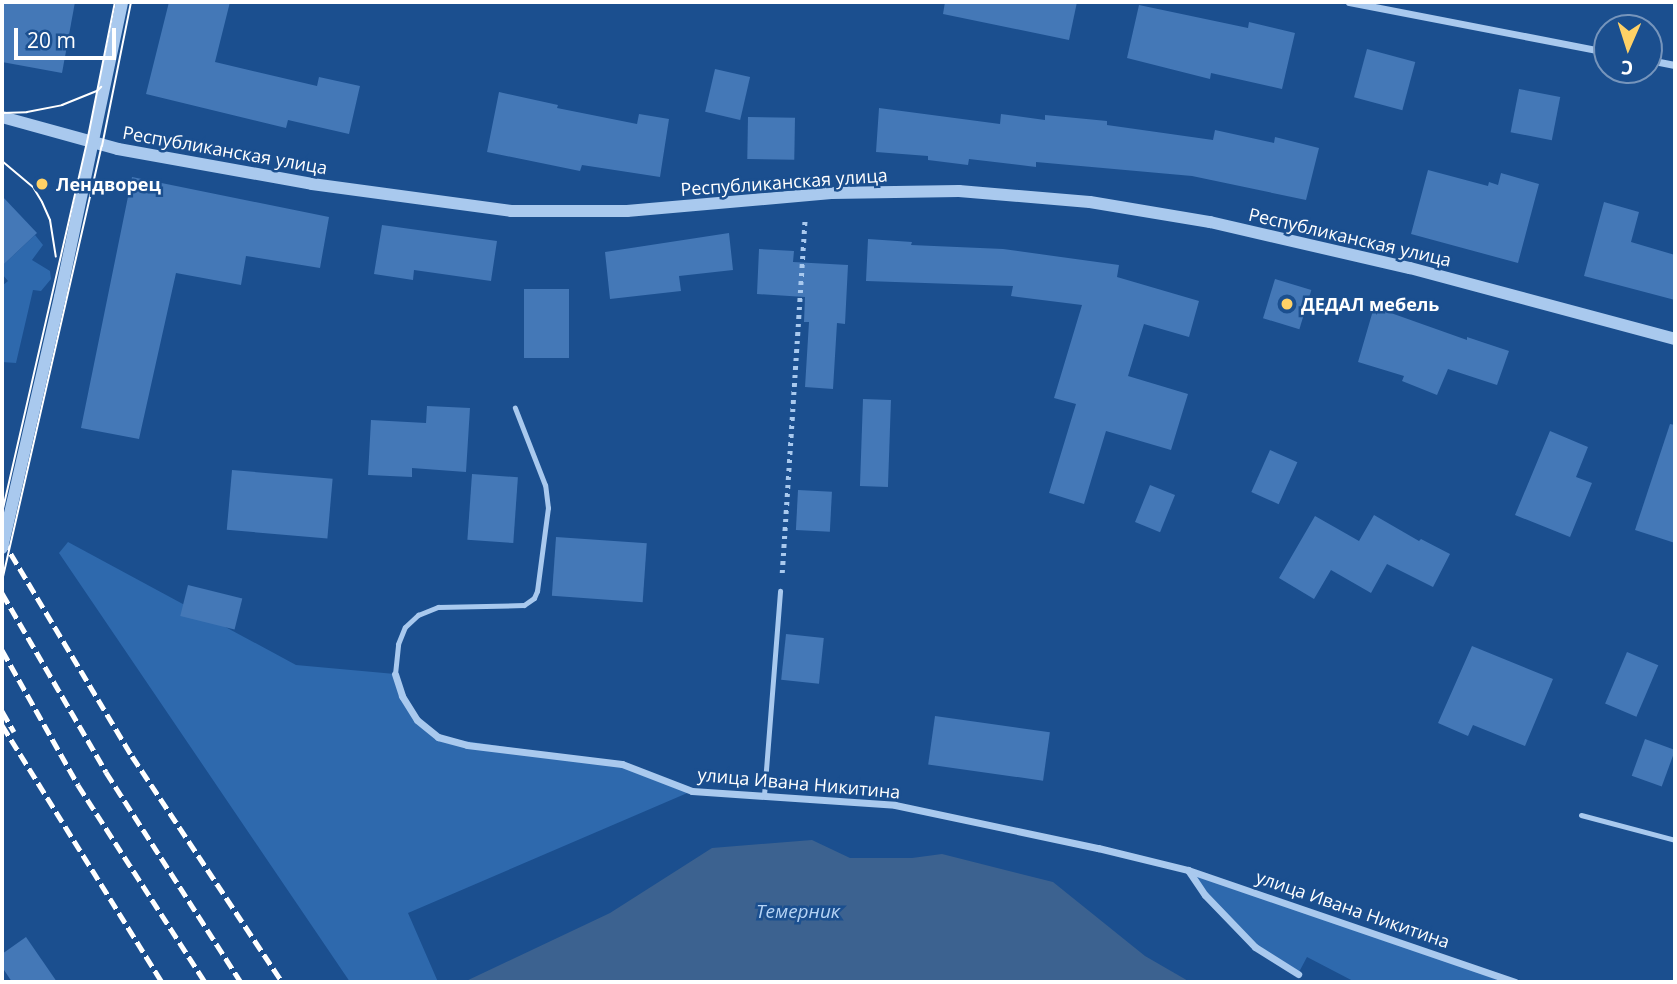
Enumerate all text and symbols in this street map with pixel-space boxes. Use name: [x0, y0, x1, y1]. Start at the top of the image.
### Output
scale bar: [18, 14, 119, 58]
north arrow: [1593, 14, 1663, 84]
text: 20 m: [27, 26, 76, 54]
text: С: [1620, 55, 1634, 81]
street label: Республиканская улица: [121, 121, 329, 179]
street label: Республиканская улица: [680, 164, 888, 200]
place label: Лендворец: [56, 173, 161, 195]
marker: Лендворец: [34, 176, 50, 192]
street label: Республиканская улица: [1246, 203, 1454, 271]
place label: ДЕДАЛ мебель: [1301, 293, 1439, 315]
marker: ДЕДАЛ мебель: [1279, 296, 1295, 312]
street label: улица Ивана Никитина: [697, 763, 901, 803]
street label: улица Ивана Никитина: [1253, 866, 1453, 952]
water label: Темерник: [756, 901, 840, 923]

